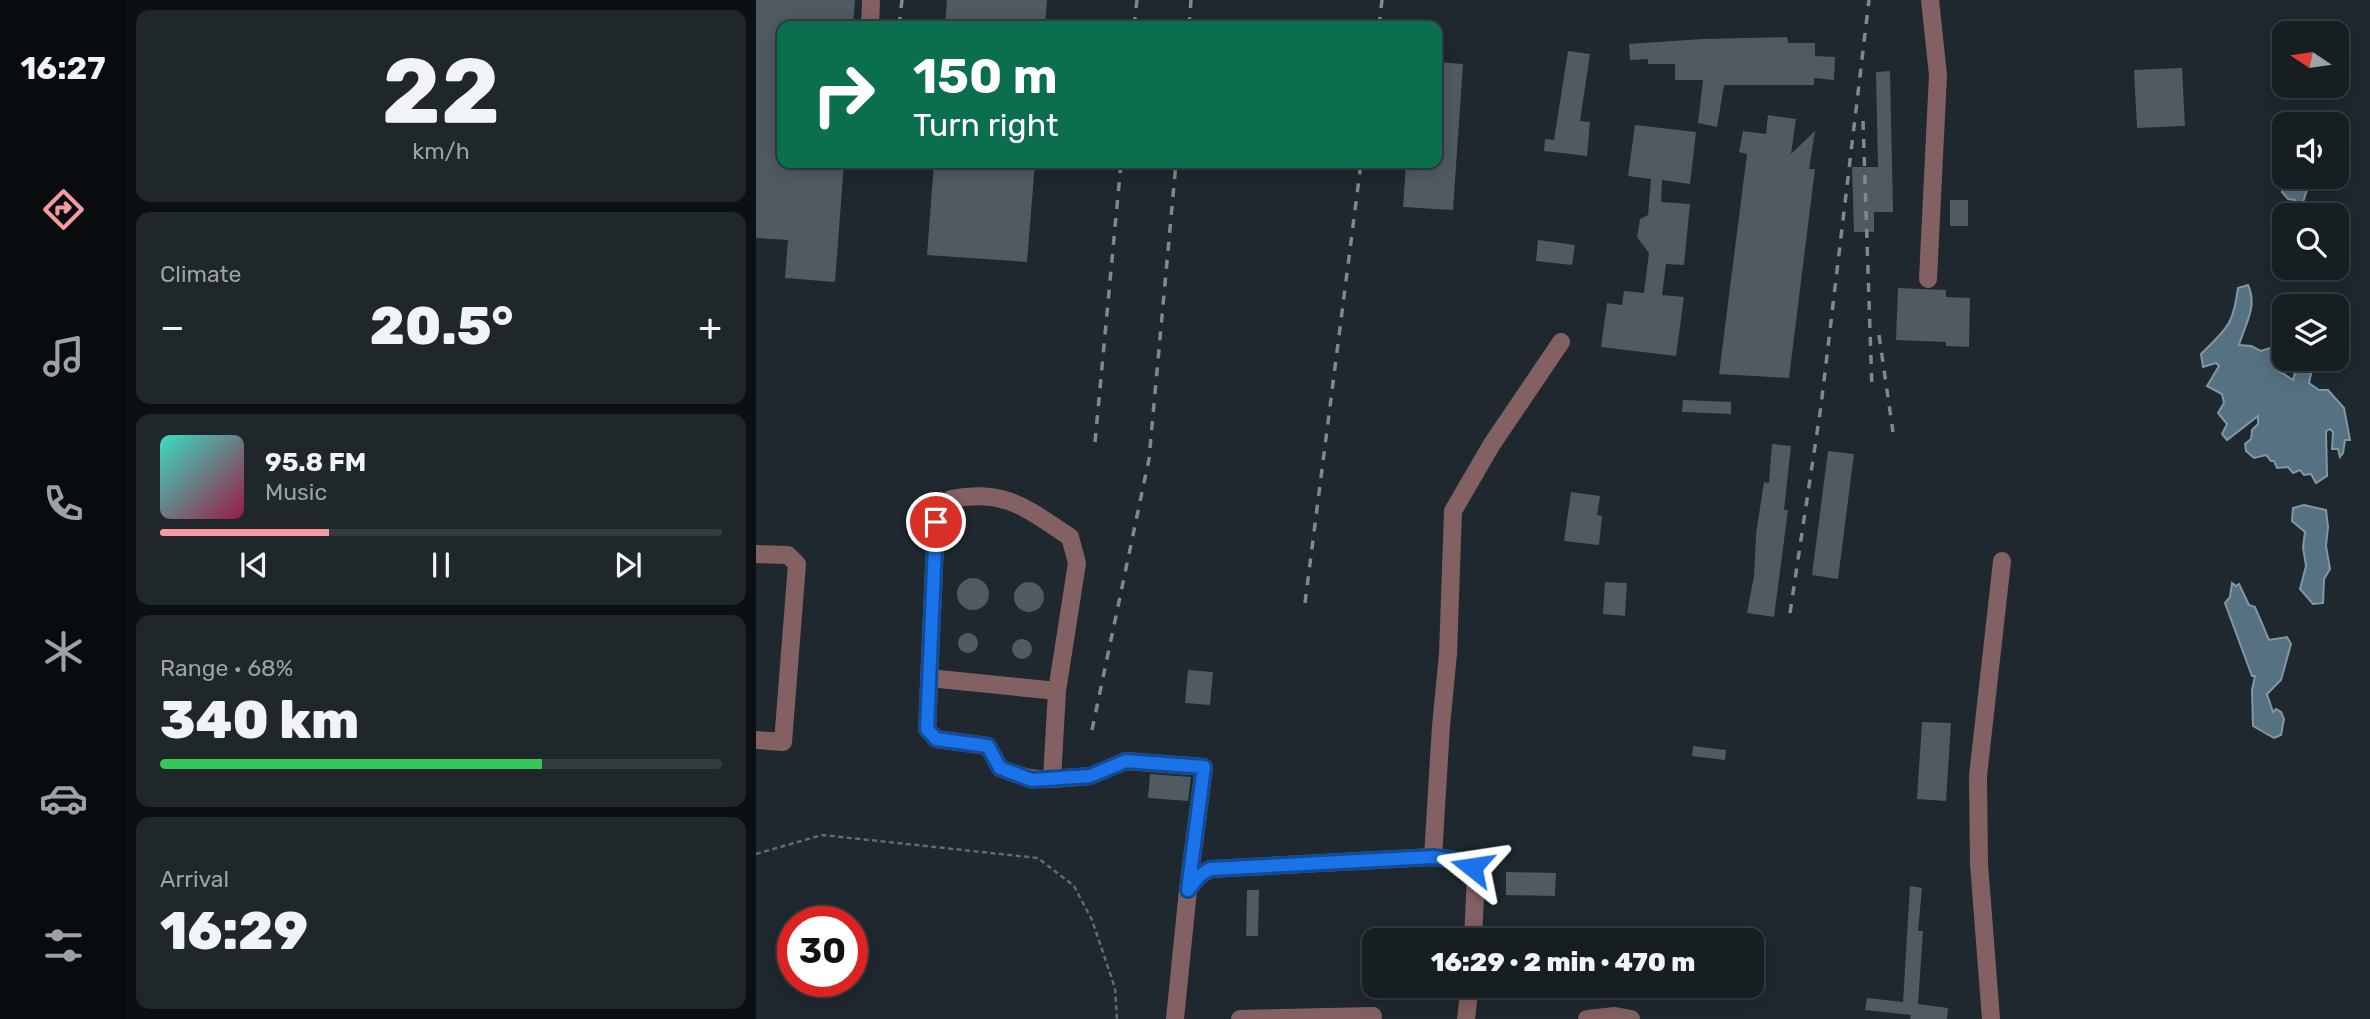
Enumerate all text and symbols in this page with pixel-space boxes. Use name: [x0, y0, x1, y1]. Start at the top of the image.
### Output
north arrow: [2272, 21, 2348, 98]
map controls: [2272, 21, 2349, 371]
text: 22: [382, 37, 500, 145]
text: 150 m: [913, 47, 1058, 105]
text: 16:27: [20, 49, 106, 87]
icon: right: [798, 49, 889, 140]
text: Turn right: [913, 106, 1058, 144]
button: sound: [2272, 112, 2349, 189]
text: km/h: [412, 137, 470, 165]
icon: directions: [39, 185, 88, 234]
button: search: [2272, 203, 2349, 280]
text: Climate: [160, 260, 241, 288]
button: layers: [2272, 294, 2349, 371]
text: 20.5°: [370, 295, 513, 357]
text: −: [160, 304, 185, 350]
text: +: [698, 304, 722, 350]
icon: music: [39, 332, 88, 381]
text: 95.8 FM: [265, 447, 366, 478]
text: Music: [265, 478, 327, 506]
icon: phone: [39, 479, 88, 528]
pin: [906, 492, 966, 552]
icon: arrive: [917, 503, 955, 541]
icon: previous: [235, 546, 273, 584]
icon: pause: [422, 546, 460, 584]
icon: next: [609, 546, 647, 584]
icon: climate: [39, 627, 88, 676]
text: Range · 68%: [160, 654, 293, 682]
text: 340 km: [160, 689, 359, 751]
icon: car: [39, 774, 88, 823]
position arrow: [1435, 830, 1509, 904]
text: Arrival: [160, 865, 229, 893]
text: 16:29: [160, 900, 308, 962]
speed limit sign: 30: [777, 906, 868, 997]
icon: filters: [39, 921, 88, 970]
text: 16:29 · 2 min · 470 m: [1431, 947, 1695, 978]

